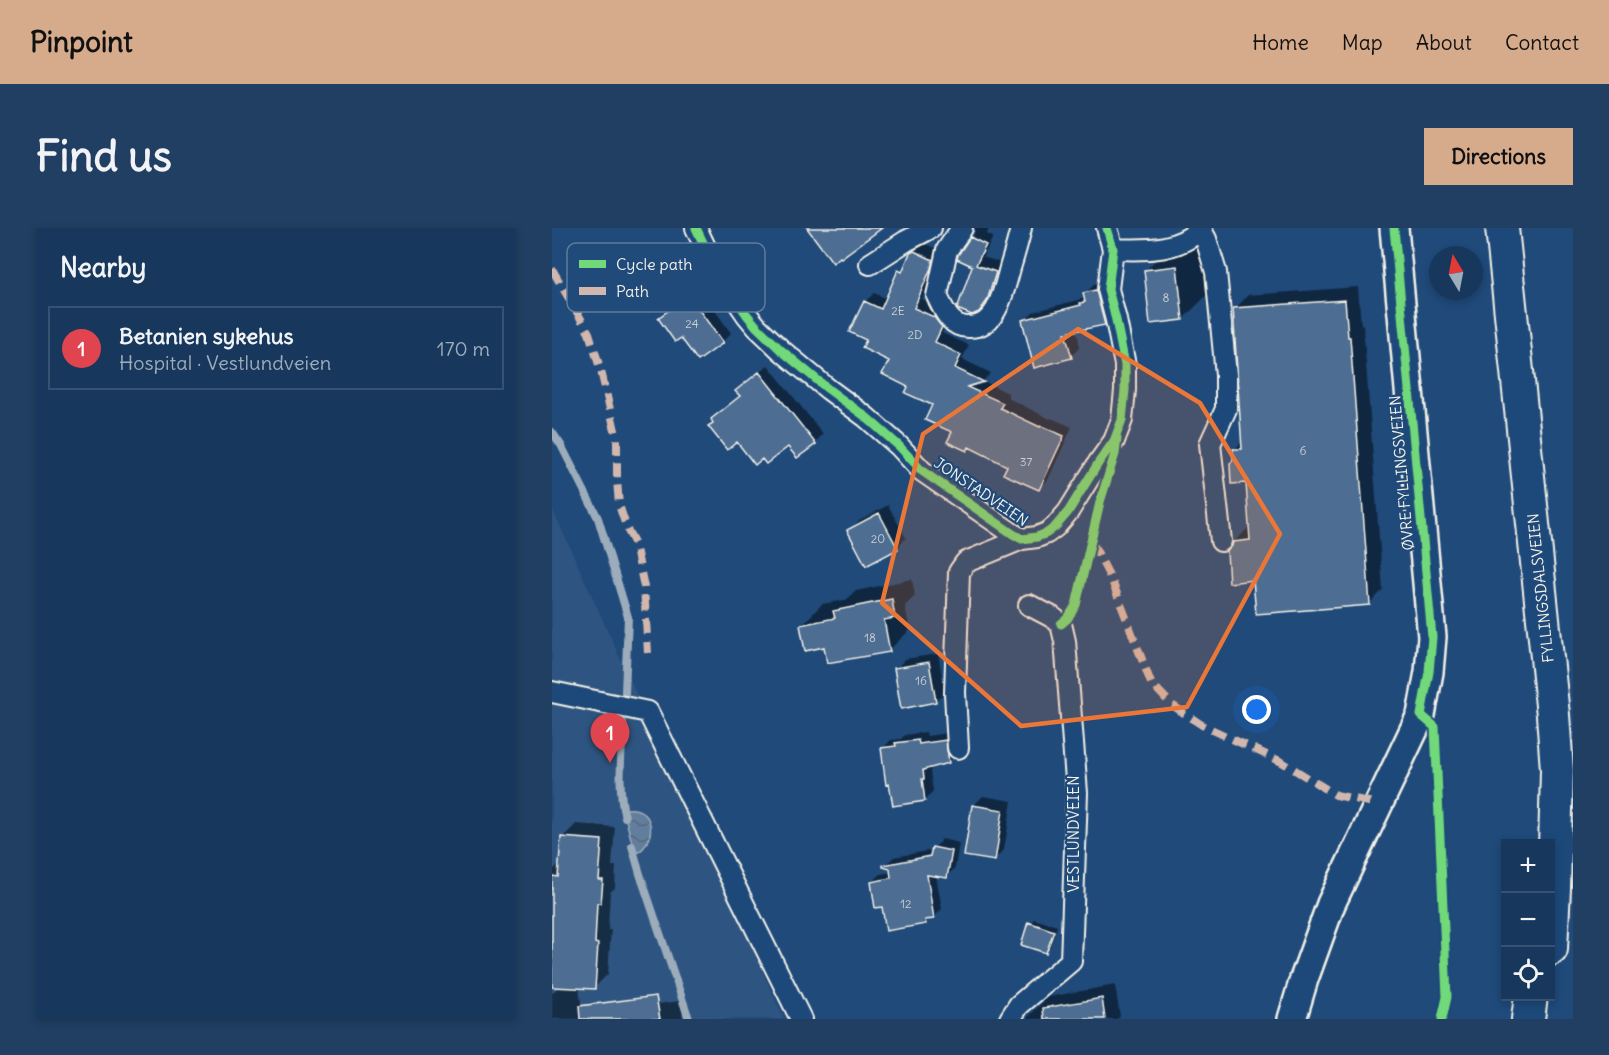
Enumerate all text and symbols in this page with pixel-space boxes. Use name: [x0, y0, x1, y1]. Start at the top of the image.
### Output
text: Pinpoint: [30, 24, 133, 60]
text: Home: [1252, 29, 1309, 56]
text: Map: [1342, 29, 1383, 56]
text: About: [1416, 29, 1472, 56]
text: Contact: [1505, 29, 1579, 56]
button: Directions: [1424, 128, 1573, 185]
text: Find us: [36, 130, 172, 182]
legend: [567, 243, 765, 312]
north arrow: [1429, 246, 1483, 300]
text: Nearby: [60, 251, 146, 284]
text: Cycle path: [616, 254, 692, 274]
text: Path: [616, 281, 649, 301]
house number: 8: [1163, 290, 1170, 305]
house number: 2E: [891, 303, 905, 318]
house number: 24: [685, 316, 699, 331]
text: Betanien sykehus: [119, 322, 294, 350]
house number: 2D: [907, 327, 923, 342]
text: 1: [78, 336, 85, 361]
text: 170 m: [437, 336, 490, 361]
text: Hospital · Vestlundveien: [119, 350, 331, 375]
street label: ØVRE FYLLINGSVEIEN: [1385, 395, 1418, 551]
house number: 6: [1300, 443, 1307, 458]
street label: JONSTADVEIEN: [931, 453, 1032, 530]
house number: 37: [1020, 454, 1032, 469]
street label: FYLLINGSDALSVEIEN: [1523, 513, 1558, 664]
house number: 20: [871, 531, 885, 546]
house number: 18: [864, 630, 876, 645]
house number: 16: [915, 673, 927, 688]
your location: [1242, 695, 1271, 724]
pin: 1: [590, 714, 630, 763]
street label: VESTLUNDVEIEN: [1064, 775, 1083, 893]
map controls: [1501, 839, 1555, 1001]
button: +: [1501, 839, 1555, 893]
button: −: [1501, 893, 1555, 947]
house number: 12: [900, 896, 912, 911]
button: locate: [1501, 947, 1555, 1001]

